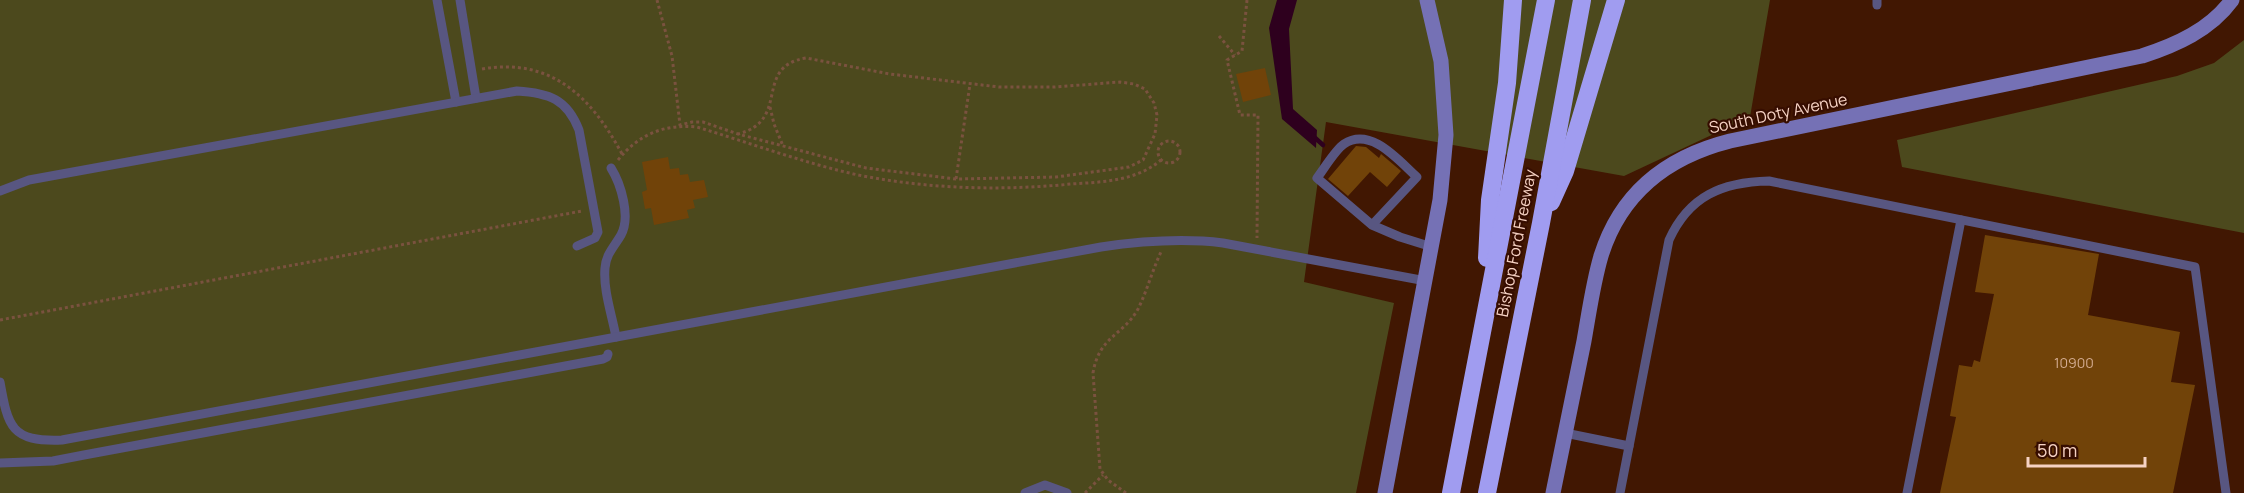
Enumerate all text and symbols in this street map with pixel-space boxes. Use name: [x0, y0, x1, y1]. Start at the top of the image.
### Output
street label: South Doty Avenue: [1707, 88, 1849, 138]
street label: Bishop Ford Freeway: [1491, 167, 1541, 319]
house number: 10900: [2054, 353, 2094, 372]
scale bar: [2028, 430, 2145, 468]
text: 50 m: [2037, 438, 2077, 462]

